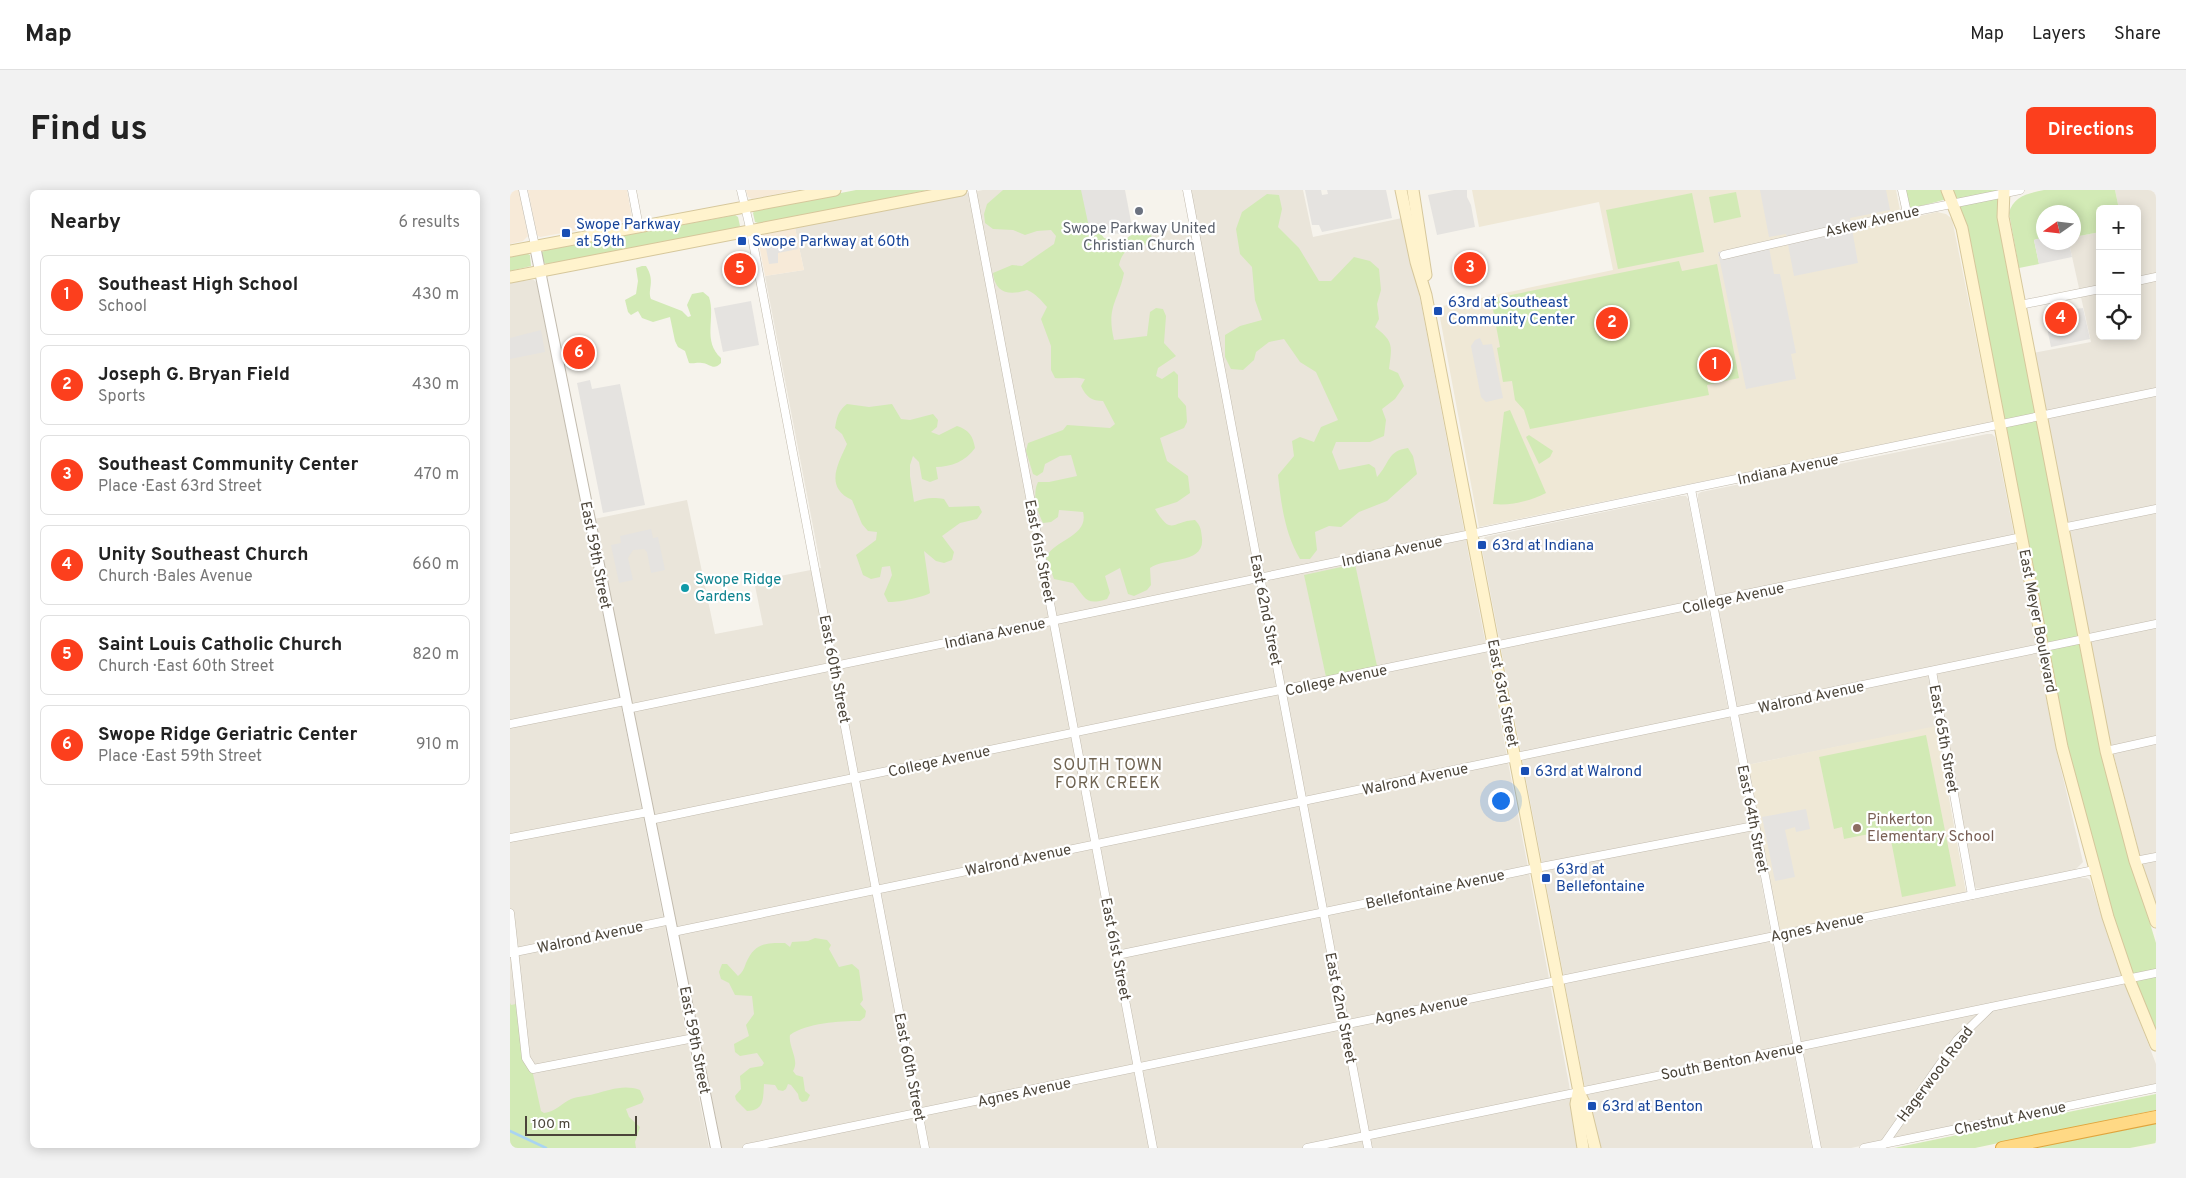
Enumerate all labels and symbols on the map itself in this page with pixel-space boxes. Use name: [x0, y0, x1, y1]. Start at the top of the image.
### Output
street label: Askew Avenue: [1823, 202, 1921, 243]
marker: Swope Parkway United Christian Church: [1133, 205, 1145, 217]
north arrow: [2036, 205, 2081, 250]
place label: Swope Parkway at 59th: [576, 216, 681, 252]
place label: Swope Parkway United Christian Church: [1062, 220, 1216, 256]
marker: Swope Parkway at 59th: [560, 227, 572, 239]
place label: Swope Parkway at 60th: [752, 233, 910, 252]
marker: Swope Parkway at 60th: [736, 235, 748, 247]
pin: 3: [1454, 249, 1486, 287]
pin: 5: [724, 250, 756, 288]
place label: 63rd at Southeast Community Center: [1448, 294, 1575, 330]
pin: 4: [2045, 299, 2077, 337]
pin: 2: [1596, 304, 1628, 342]
marker: 63rd at Southeast Community Center: [1432, 305, 1444, 317]
pin: 6: [563, 334, 595, 372]
pin: 1: [1699, 346, 1731, 384]
street label: Indiana Avenue: [1736, 450, 1841, 490]
street label: East 61st Street: [1019, 498, 1058, 604]
street label: East 59th Street: [575, 500, 614, 611]
street label: Indiana Avenue: [1340, 532, 1445, 572]
place label: 63rd at Indiana: [1492, 537, 1594, 556]
marker: 63rd at Indiana: [1476, 539, 1488, 551]
street label: East Meyer Boulevard: [2013, 548, 2060, 695]
street label: East 62nd Street: [1244, 553, 1285, 668]
place label: Swope Ridge Gardens: [695, 571, 781, 607]
street label: College Avenue: [1681, 579, 1786, 620]
marker: Swope Ridge Gardens: [679, 582, 691, 594]
street label: East 60th Street: [814, 613, 853, 725]
street label: Indiana Avenue: [943, 614, 1048, 654]
street label: East 63rd Street: [1482, 638, 1521, 749]
street label: College Avenue: [1284, 661, 1389, 702]
street label: Walrond Avenue: [1757, 678, 1866, 719]
street label: East 65th Street: [1924, 684, 1961, 795]
street label: College Avenue: [887, 742, 992, 783]
district label: SOUTH TOWN FORK CREEK: [1053, 756, 1163, 794]
street label: Walrond Avenue: [1361, 760, 1470, 801]
place label: 63rd at Walrond: [1535, 763, 1642, 782]
street label: East 64th Street: [1732, 764, 1771, 875]
marker: 63rd at Walrond: [1519, 765, 1531, 777]
your location: [1488, 788, 1514, 814]
place label: Pinkerton Elementary School: [1867, 811, 1994, 847]
marker: Pinkerton Elementary School: [1851, 822, 1863, 834]
street label: Walrond Avenue: [964, 841, 1073, 882]
place label: 63rd at Bellefontaine: [1556, 861, 1645, 897]
street label: Bellefontaine Avenue: [1364, 866, 1507, 915]
marker: 63rd at Bellefontaine: [1540, 872, 1552, 884]
street label: East 61st Street: [1095, 896, 1134, 1002]
street label: Agnes Avenue: [1769, 909, 1866, 948]
street label: Walrond Avenue: [536, 918, 645, 959]
street label: East 62nd Street: [1319, 951, 1360, 1066]
street label: East 59th Street: [674, 985, 713, 1096]
street label: Agnes Avenue: [1373, 991, 1470, 1030]
street label: East 60th Street: [889, 1011, 928, 1123]
street label: Hagerwood Road: [1894, 1023, 1978, 1127]
street label: South Benton Avenue: [1659, 1039, 1805, 1086]
street label: Agnes Avenue: [976, 1074, 1073, 1113]
place label: 63rd at Benton: [1602, 1098, 1703, 1117]
street label: Chestnut Avenue: [1953, 1098, 2068, 1141]
marker: 63rd at Benton: [1586, 1100, 1598, 1112]
scale bar: [525, 1113, 638, 1136]

